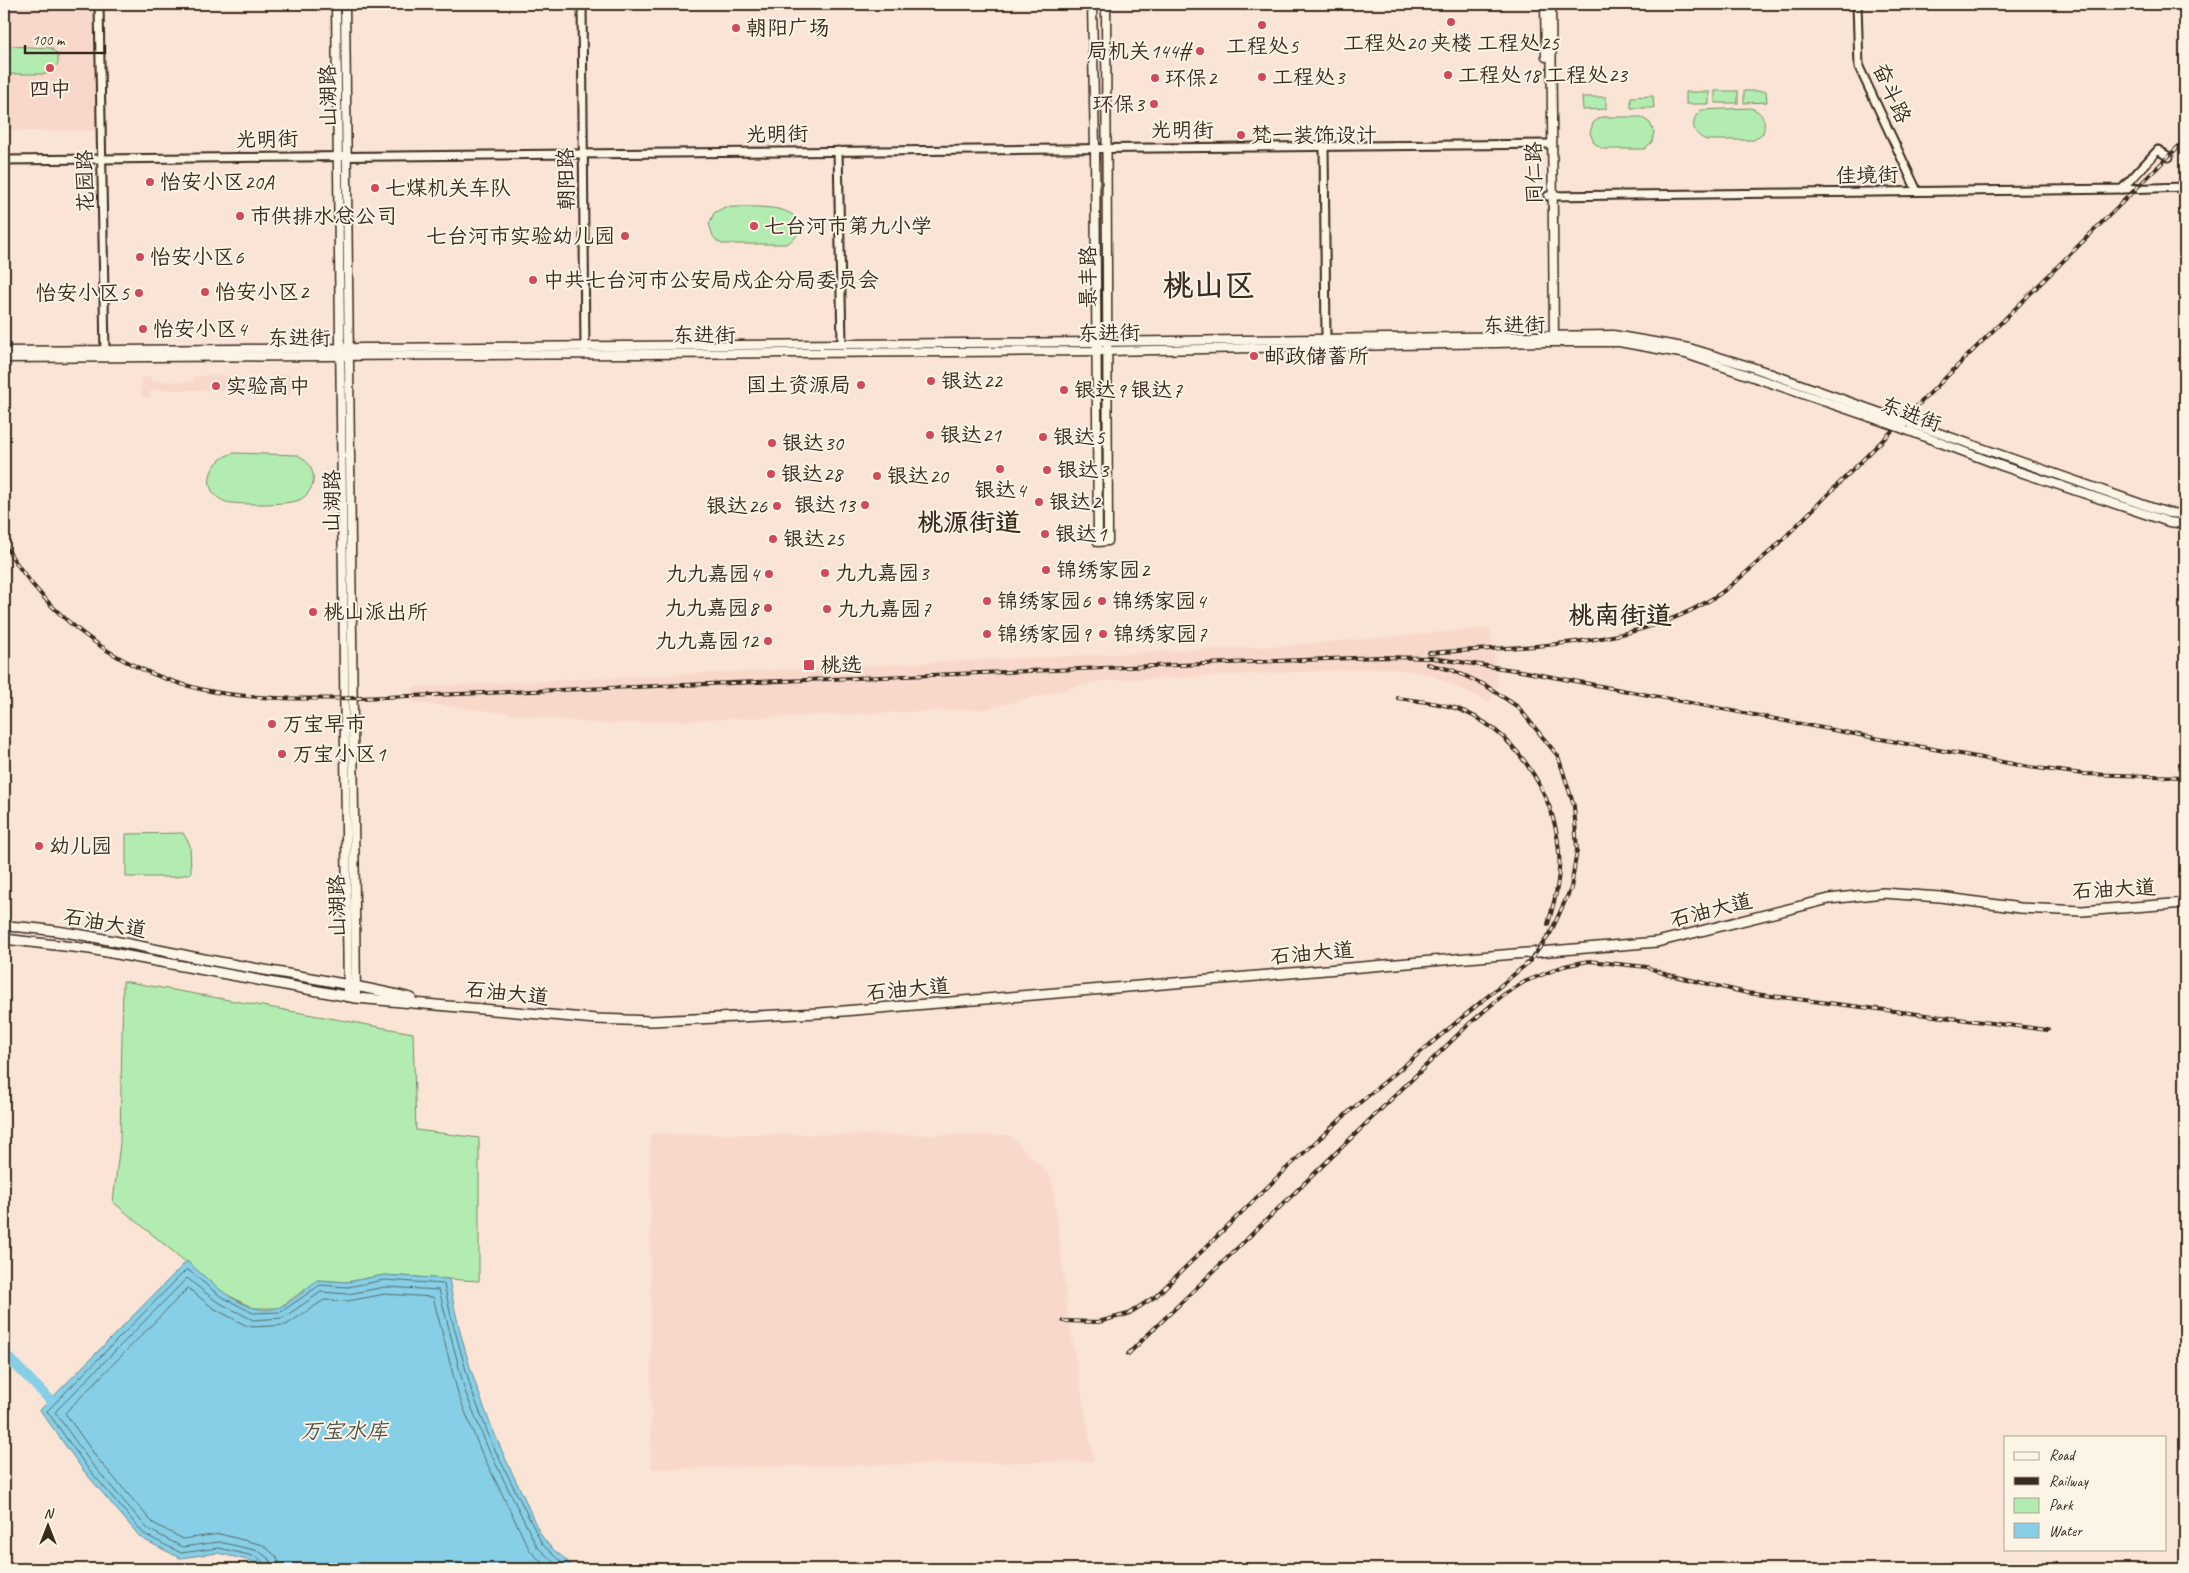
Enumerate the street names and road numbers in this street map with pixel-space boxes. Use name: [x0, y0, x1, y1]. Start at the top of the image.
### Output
street label: 奋斗路: [1867, 59, 1917, 127]
street label: 山湖路: [314, 64, 342, 128]
street label: 光明街: [1151, 117, 1214, 143]
street label: 光明街: [745, 120, 809, 148]
street label: 光明街: [235, 125, 299, 153]
street label: 同仁路: [1520, 141, 1548, 205]
street label: 朝阳路: [552, 147, 580, 211]
street label: 花园路: [71, 149, 99, 213]
street label: 佳境街: [1835, 161, 1899, 189]
street label: 景丰路: [1075, 246, 1101, 309]
street label: 东进街: [1482, 311, 1546, 339]
street label: 东进街: [1077, 319, 1141, 347]
street label: 东进街: [673, 322, 736, 348]
street label: 东进街: [268, 325, 331, 351]
street label: 东进街: [1877, 391, 1945, 437]
street label: 山湖路: [319, 470, 345, 533]
street label: 山湖路: [323, 874, 351, 938]
street label: 石油大道: [2071, 874, 2157, 904]
street label: 石油大道: [1667, 887, 1755, 933]
street label: 石油大道: [61, 903, 149, 943]
street label: 石油大道: [1269, 936, 1355, 970]
street label: 石油大道: [865, 972, 951, 1006]
street label: 石油大道: [464, 976, 550, 1010]

